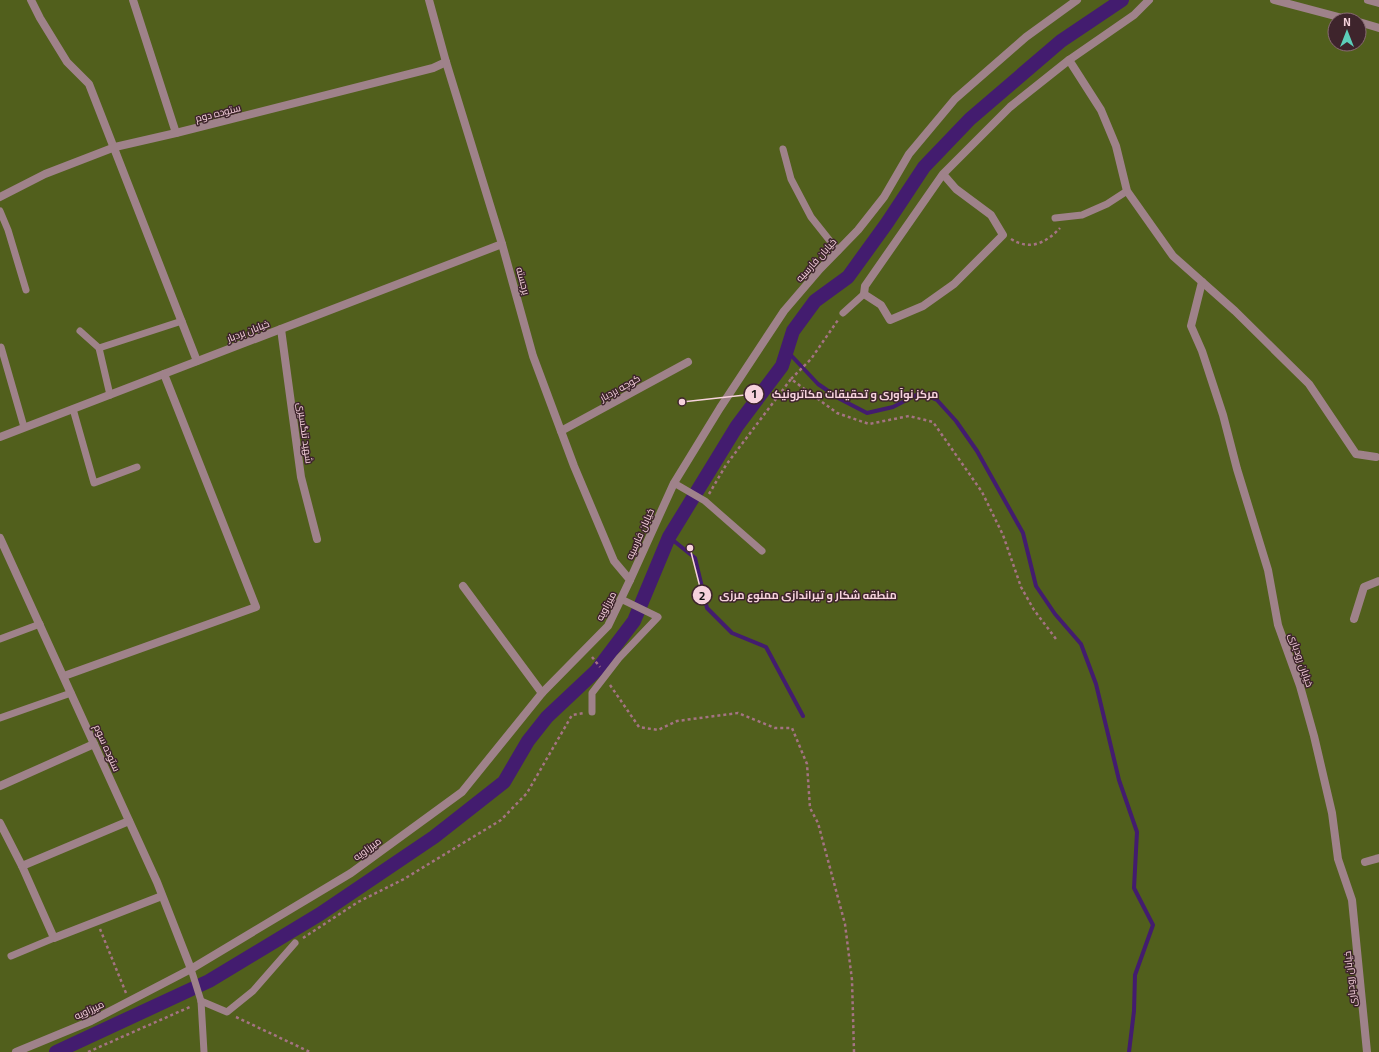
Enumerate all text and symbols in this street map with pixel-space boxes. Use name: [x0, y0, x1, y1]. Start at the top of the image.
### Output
north arrow: [1327, 12, 1367, 52]
text: N: [1343, 12, 1351, 32]
street label: ستوده دوم: [193, 98, 243, 128]
street label: خیابان فارسیه: [791, 233, 841, 287]
street label: برجسته: [510, 265, 536, 297]
street label: خیابان بردبار: [223, 314, 272, 348]
street label: کوچه بردبار: [595, 369, 644, 408]
text: 1: [751, 382, 757, 405]
callout: مرکز نوآوری و تحقیقات مکاترونیک: [744, 383, 946, 406]
text: مرکز نوآوری و تحقیقات مکاترونیک: [772, 384, 938, 404]
street label: شهید تنگسیری: [291, 401, 319, 465]
street label: خیابان فارسیه: [620, 505, 660, 563]
callout: منطقه شکار و تیراندازی ممنوع مرزی: [692, 584, 905, 607]
text: 2: [699, 584, 705, 607]
text: منطقه شکار و تیراندازی ممنوع مرزی: [719, 585, 897, 605]
street label: میرزاویه: [590, 588, 622, 624]
street label: خیابان رودباری: [1283, 630, 1319, 690]
street label: ستوده سوم: [88, 721, 126, 775]
street label: میرزاویه: [349, 832, 385, 866]
street label: خیابان رودباری: [1338, 950, 1362, 1008]
street label: میرزاویه: [71, 995, 107, 1025]

